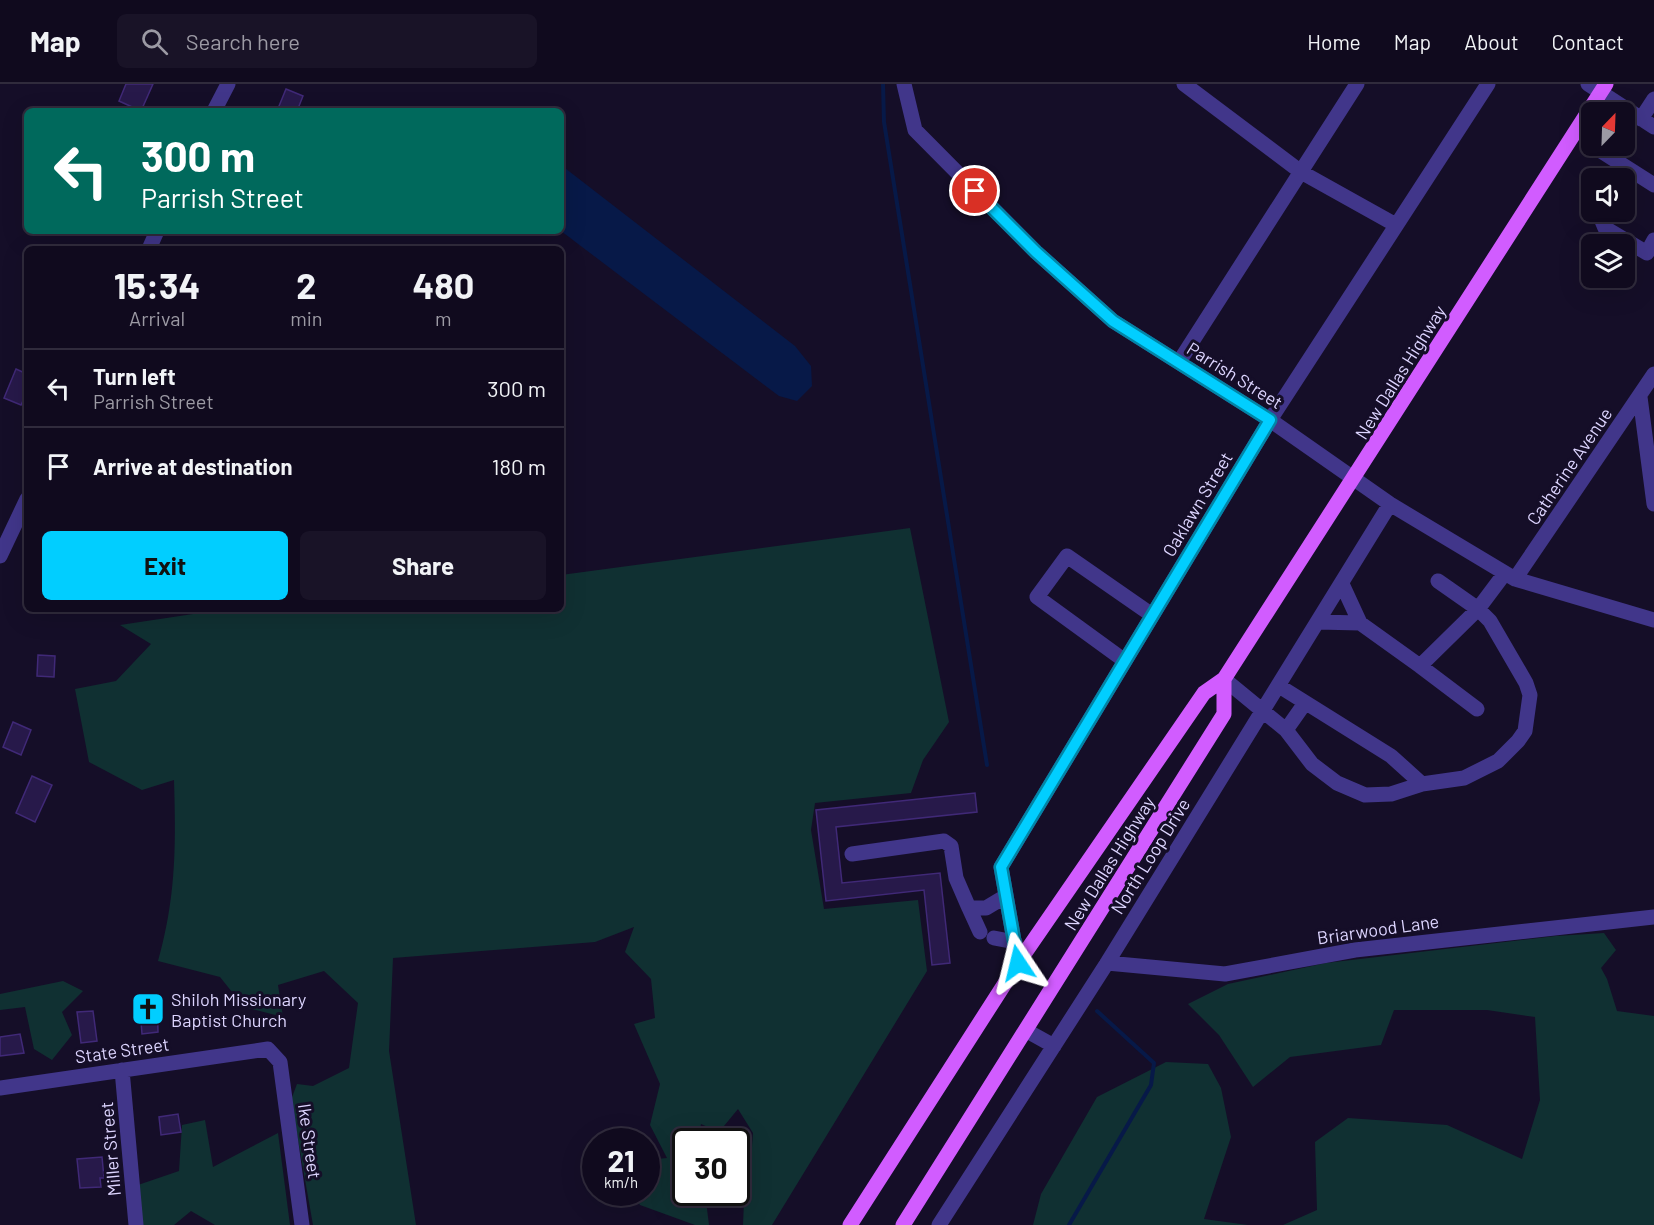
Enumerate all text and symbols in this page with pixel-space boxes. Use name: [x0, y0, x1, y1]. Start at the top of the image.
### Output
search box: [117, 14, 537, 68]
text: Map: [30, 24, 81, 58]
icon: search: [138, 25, 171, 58]
text: Search here: [186, 28, 300, 54]
text: Home: [1307, 29, 1361, 54]
text: Map: [1394, 29, 1431, 54]
text: About: [1464, 29, 1519, 54]
text: Contact: [1552, 29, 1624, 54]
north arrow: [1581, 102, 1635, 156]
map controls: [1581, 102, 1635, 288]
text: 300 m: [141, 130, 255, 180]
icon: left: [42, 132, 120, 210]
pin: [949, 165, 1000, 216]
button: sound: [1581, 168, 1635, 222]
icon: arrive: [958, 174, 991, 207]
text: Parrish Street: [141, 181, 304, 213]
button: layers: [1581, 234, 1635, 288]
text: 15:34: [114, 263, 200, 306]
text: 2: [296, 263, 316, 306]
text: 480: [412, 263, 474, 306]
street label: New Dallas Highway: [1350, 301, 1450, 443]
text: Arrival: [129, 306, 185, 330]
text: min: [290, 306, 323, 330]
text: m: [435, 306, 452, 330]
street label: Parrish Street: [1183, 337, 1287, 413]
text: Turn left: [93, 363, 176, 389]
icon: left: [42, 372, 75, 405]
text: 300 m: [487, 375, 546, 401]
text: Parrish Street: [93, 389, 214, 413]
street label: Catherine Avenue: [1522, 403, 1616, 529]
street label: Oaklawn Street: [1157, 448, 1237, 560]
icon: arrive: [42, 450, 75, 483]
text: Arrive at destination: [93, 453, 292, 479]
text: 180 m: [492, 453, 546, 479]
button: Exit: [42, 531, 288, 600]
button: Share: [300, 531, 546, 600]
street label: New Dallas Highway: [1059, 792, 1159, 934]
street label: North Loop Drive: [1106, 794, 1194, 918]
street label: Briarwood Lane: [1316, 910, 1440, 948]
position arrow: [986, 931, 1050, 995]
place label: Shiloh Missionary Baptist Church: [171, 988, 306, 1031]
church icon: Shiloh Missionary Baptist Church: [130, 991, 166, 1027]
street label: State Street: [74, 1033, 170, 1067]
street label: Miller Street: [95, 1101, 125, 1197]
street label: Ike Street: [294, 1102, 326, 1180]
speed limit sign: 30: [672, 1128, 750, 1206]
text: 21: [607, 1142, 635, 1178]
text: km/h: [604, 1173, 638, 1191]

